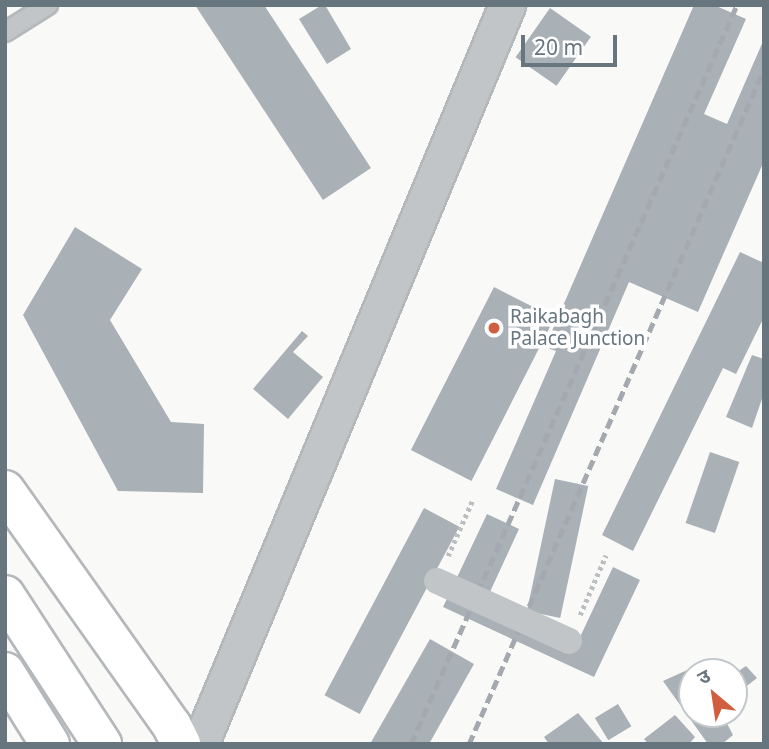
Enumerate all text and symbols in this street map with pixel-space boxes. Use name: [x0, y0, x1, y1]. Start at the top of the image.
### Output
scale bar: [524, 21, 620, 65]
text: 20 m: [534, 33, 583, 61]
place label: Raikabagh Palace Junction: [510, 306, 645, 350]
marker: Raikabagh Palace Junction: [484, 318, 504, 338]
north arrow: [678, 658, 748, 728]
text: उ: [693, 662, 715, 690]

